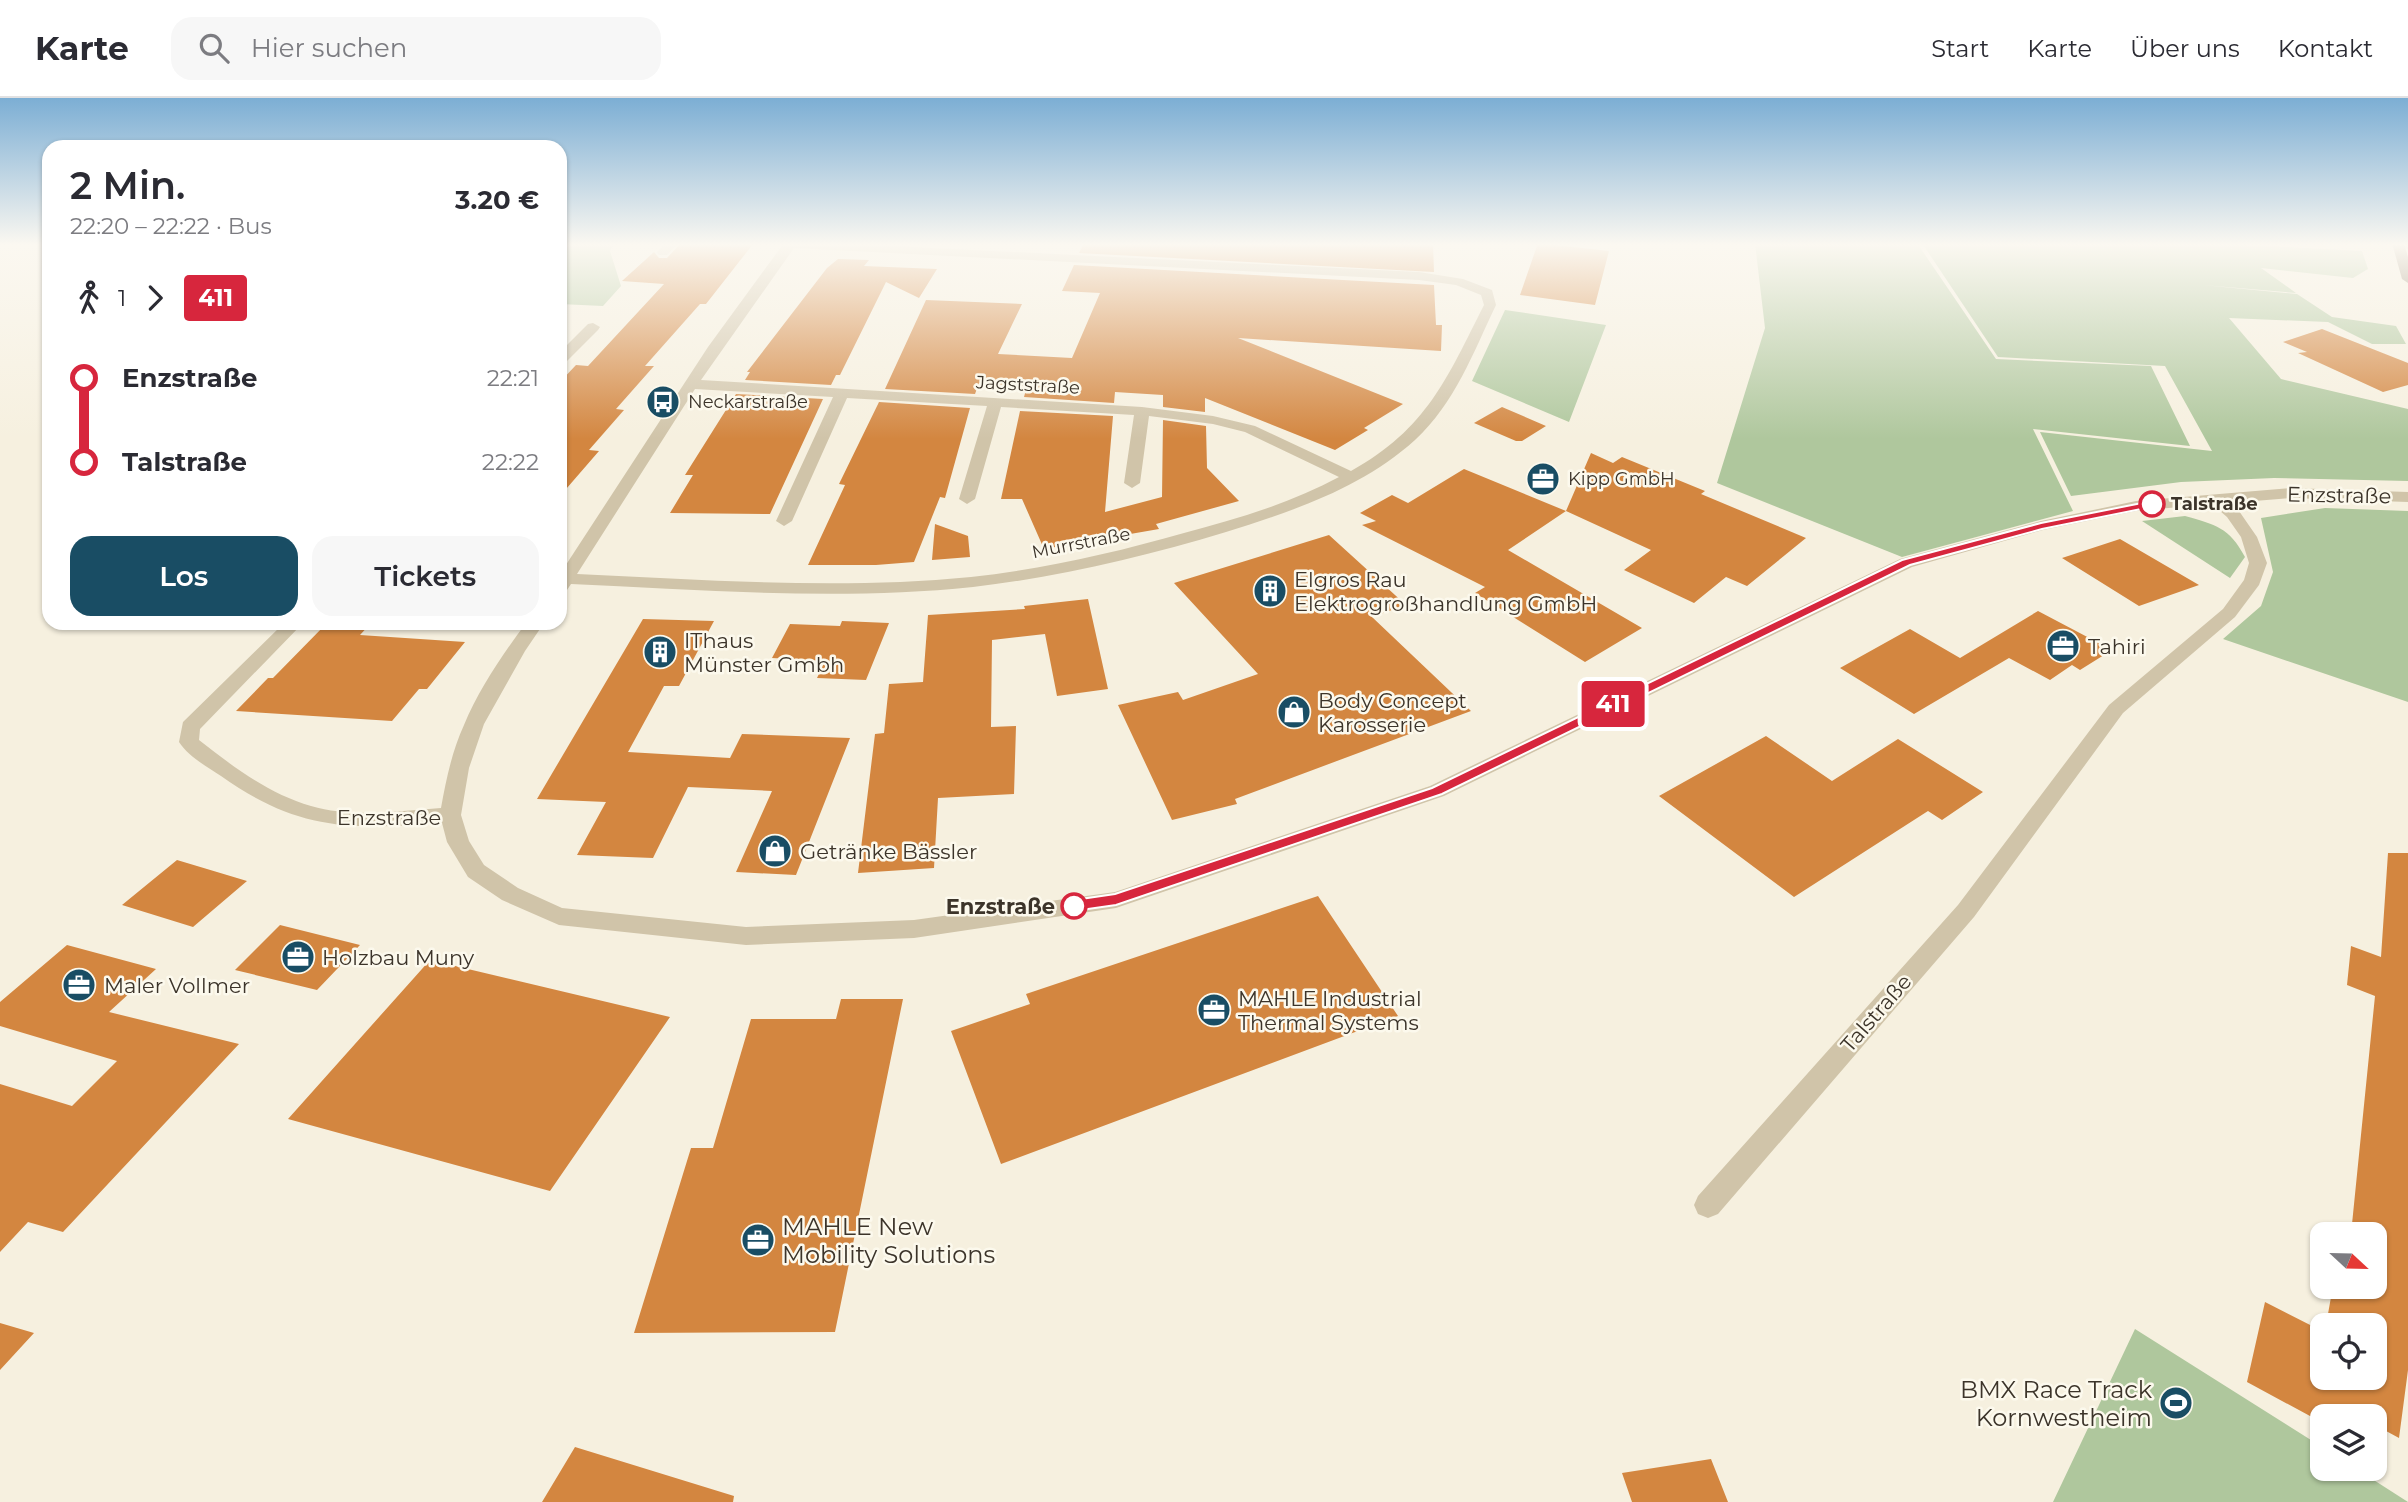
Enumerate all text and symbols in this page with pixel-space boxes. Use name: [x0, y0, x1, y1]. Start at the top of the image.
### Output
search box: [171, 17, 661, 80]
text: Karte: [35, 28, 129, 68]
icon: search: [195, 29, 233, 67]
text: Hier suchen: [251, 32, 407, 64]
text: Start: [1931, 34, 1989, 63]
text: Karte: [2027, 34, 2092, 63]
text: Über uns: [2130, 34, 2240, 63]
text: Kontakt: [2278, 34, 2373, 63]
text: 2 Min.: [70, 162, 185, 209]
text: 3.20 €: [455, 184, 539, 216]
text: 22:20 – 22:22 · Bus: [70, 212, 272, 240]
icon: walk: [70, 279, 108, 317]
icon: forward: [136, 279, 174, 317]
text: 411: [198, 283, 233, 312]
text: 1: [118, 284, 126, 312]
text: Enzstraße: [122, 362, 257, 394]
text: 22:21: [487, 364, 539, 392]
street label: Jagststraße: [974, 371, 1081, 399]
bus stop icon: Neckarstraße: [644, 383, 682, 421]
place label: Neckarstraße: [688, 391, 808, 413]
text: Talstraße: [122, 446, 247, 478]
text: 22:22: [482, 448, 539, 476]
office icon: Kipp GmbH: [1524, 460, 1562, 498]
place label: Kipp GmbH: [1568, 468, 1675, 490]
street label: Enzstraße: [2287, 482, 2391, 508]
marker: Talstraße: [2139, 491, 2165, 517]
place label: Talstraße: [2171, 493, 2258, 515]
street label: Murrstraße: [1030, 523, 1132, 563]
button: Los: [70, 536, 298, 616]
button: Tickets: [312, 536, 539, 616]
place label: Elgros Rau Elektrogroßhandlung GmbH: [1294, 567, 1597, 616]
building icon: Elgros Rau Elektrogroßhandlung GmbH: [1251, 572, 1289, 610]
office icon: Tahiri: [2044, 627, 2082, 665]
place label: IThaus Münster Gmbh: [684, 628, 844, 677]
building icon: IThaus Münster Gmbh: [641, 633, 679, 671]
place label: Tahiri: [2088, 634, 2146, 659]
line badge: 411: [1573, 681, 1653, 727]
place label: Body Concept Karosserie: [1318, 688, 1467, 737]
text: 411: [1596, 689, 1630, 718]
shop icon: Body Concept Karosserie: [1275, 693, 1313, 731]
street label: Enzstraße: [337, 805, 441, 830]
shop icon: Getränke Bässler: [756, 832, 794, 870]
place label: Getränke Bässler: [800, 839, 977, 864]
marker: Enzstraße: [1061, 893, 1087, 919]
place label: Enzstraße: [946, 894, 1055, 919]
office icon: Holzbau Muny: [279, 938, 317, 976]
place label: Holzbau Muny: [322, 945, 475, 970]
office icon: Maler Vollmer: [60, 966, 98, 1004]
street label: Talstraße: [1835, 969, 1917, 1057]
place label: Maler Vollmer: [104, 973, 250, 998]
place label: MAHLE Industrial Thermal Systems: [1238, 986, 1422, 1035]
office icon: MAHLE Industrial Thermal Systems: [1195, 991, 1233, 1029]
place label: MAHLE New Mobility Solutions: [782, 1212, 995, 1269]
office icon: MAHLE New Mobility Solutions: [739, 1221, 777, 1259]
north arrow: [2310, 1222, 2387, 1298]
map controls: [2310, 1222, 2387, 1481]
button: locate: [2310, 1313, 2387, 1390]
place label: BMX Race Track Kornwestheim: [1960, 1375, 2153, 1432]
sports icon: BMX Race Track Kornwestheim: [2157, 1384, 2195, 1422]
button: layers: [2310, 1404, 2387, 1481]

